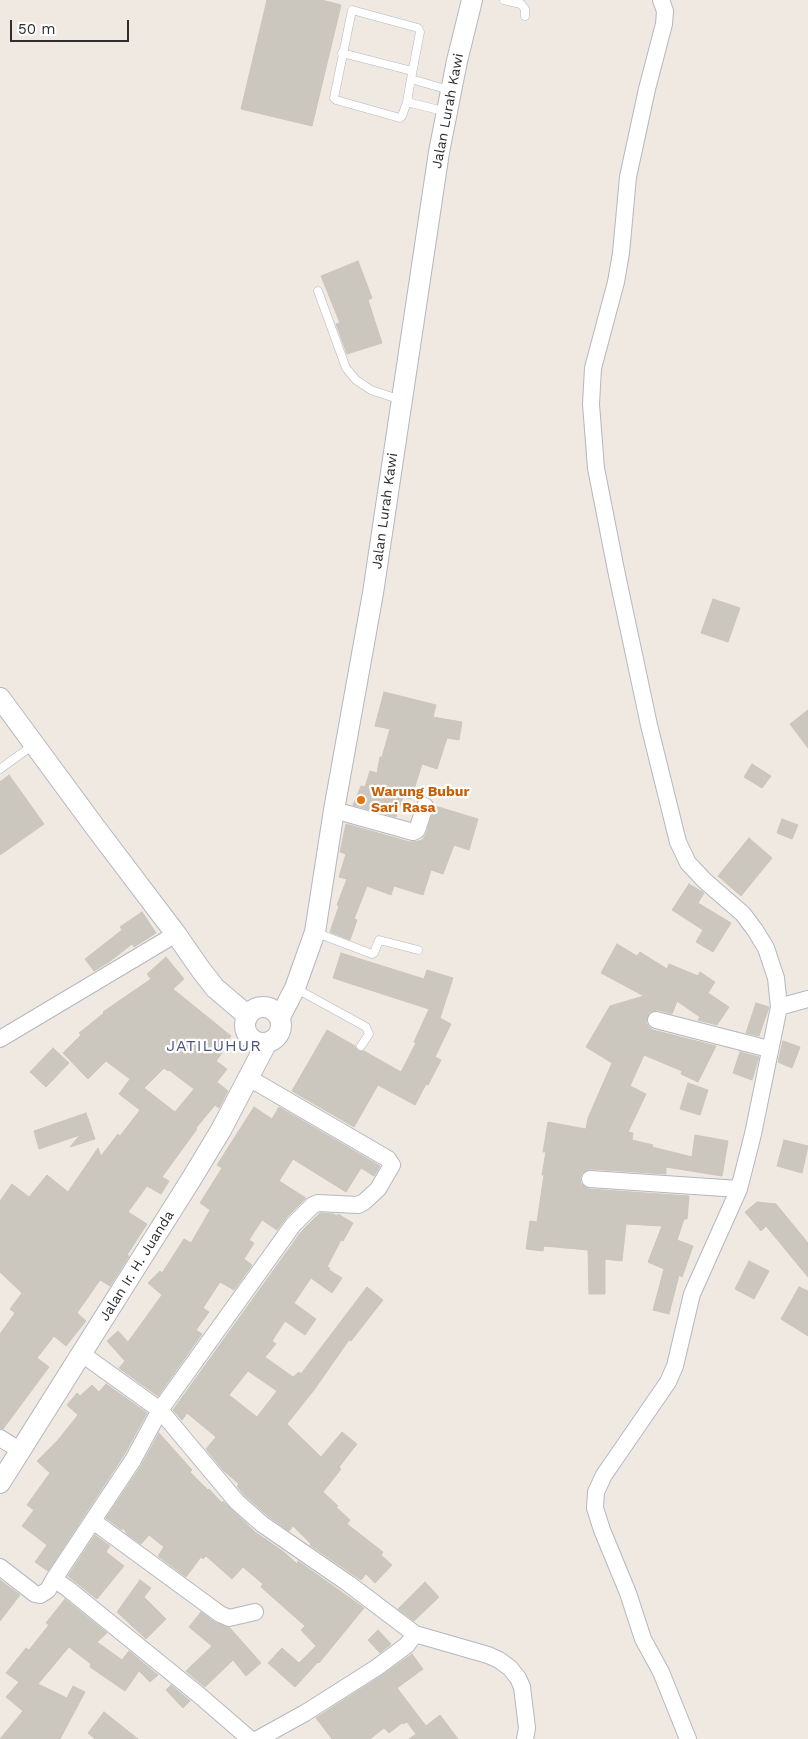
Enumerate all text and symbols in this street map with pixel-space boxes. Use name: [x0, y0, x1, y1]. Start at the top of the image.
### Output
scale bar: [12, 10, 131, 42]
text: 50 m: [18, 20, 55, 38]
street label: Jalan Lurah Kawi: [429, 52, 467, 170]
street label: Jalan Lurah Kawi: [369, 452, 401, 570]
place label: Warung Bubur Sari Rasa: [371, 784, 469, 816]
marker: Warung Bubur Sari Rasa: [355, 794, 367, 806]
district label: JATILUHUR: [165, 1036, 263, 1056]
street label: Jalan Ir. H. Juanda: [96, 1208, 178, 1324]

